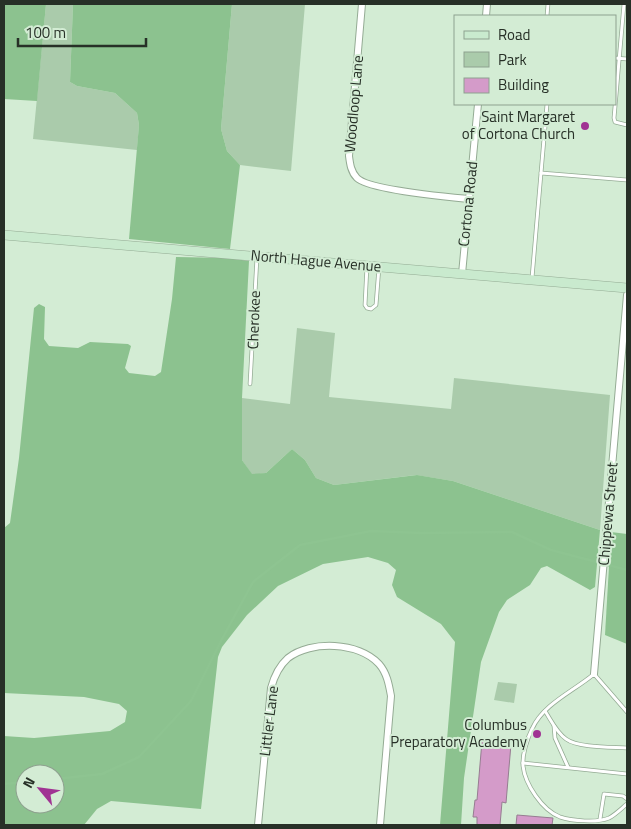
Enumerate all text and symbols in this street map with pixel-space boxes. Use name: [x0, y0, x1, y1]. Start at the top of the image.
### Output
scale bar: [18, 15, 145, 47]
legend: [454, 15, 616, 105]
text: 100 m: [25, 21, 66, 44]
text: Road: [498, 23, 530, 46]
text: Park: [498, 48, 527, 71]
street label: Woodloop Lane: [338, 54, 369, 154]
text: Building: [498, 73, 549, 96]
place label: Saint Margaret of Cortona Church: [462, 105, 576, 145]
marker: Saint Margaret of Cortona Church: [579, 120, 591, 132]
street label: Cortona Road: [452, 160, 483, 248]
street label: North Hague Avenue: [250, 243, 382, 278]
street label: Cherokee: [241, 290, 266, 350]
street label: Chippewa Street: [592, 461, 624, 567]
street label: Littler Lane: [253, 684, 284, 758]
place label: Columbus Preparatory Academy: [390, 713, 527, 753]
marker: Columbus Preparatory Academy: [531, 728, 543, 740]
north arrow: [15, 764, 65, 814]
text: N: [17, 773, 40, 792]

